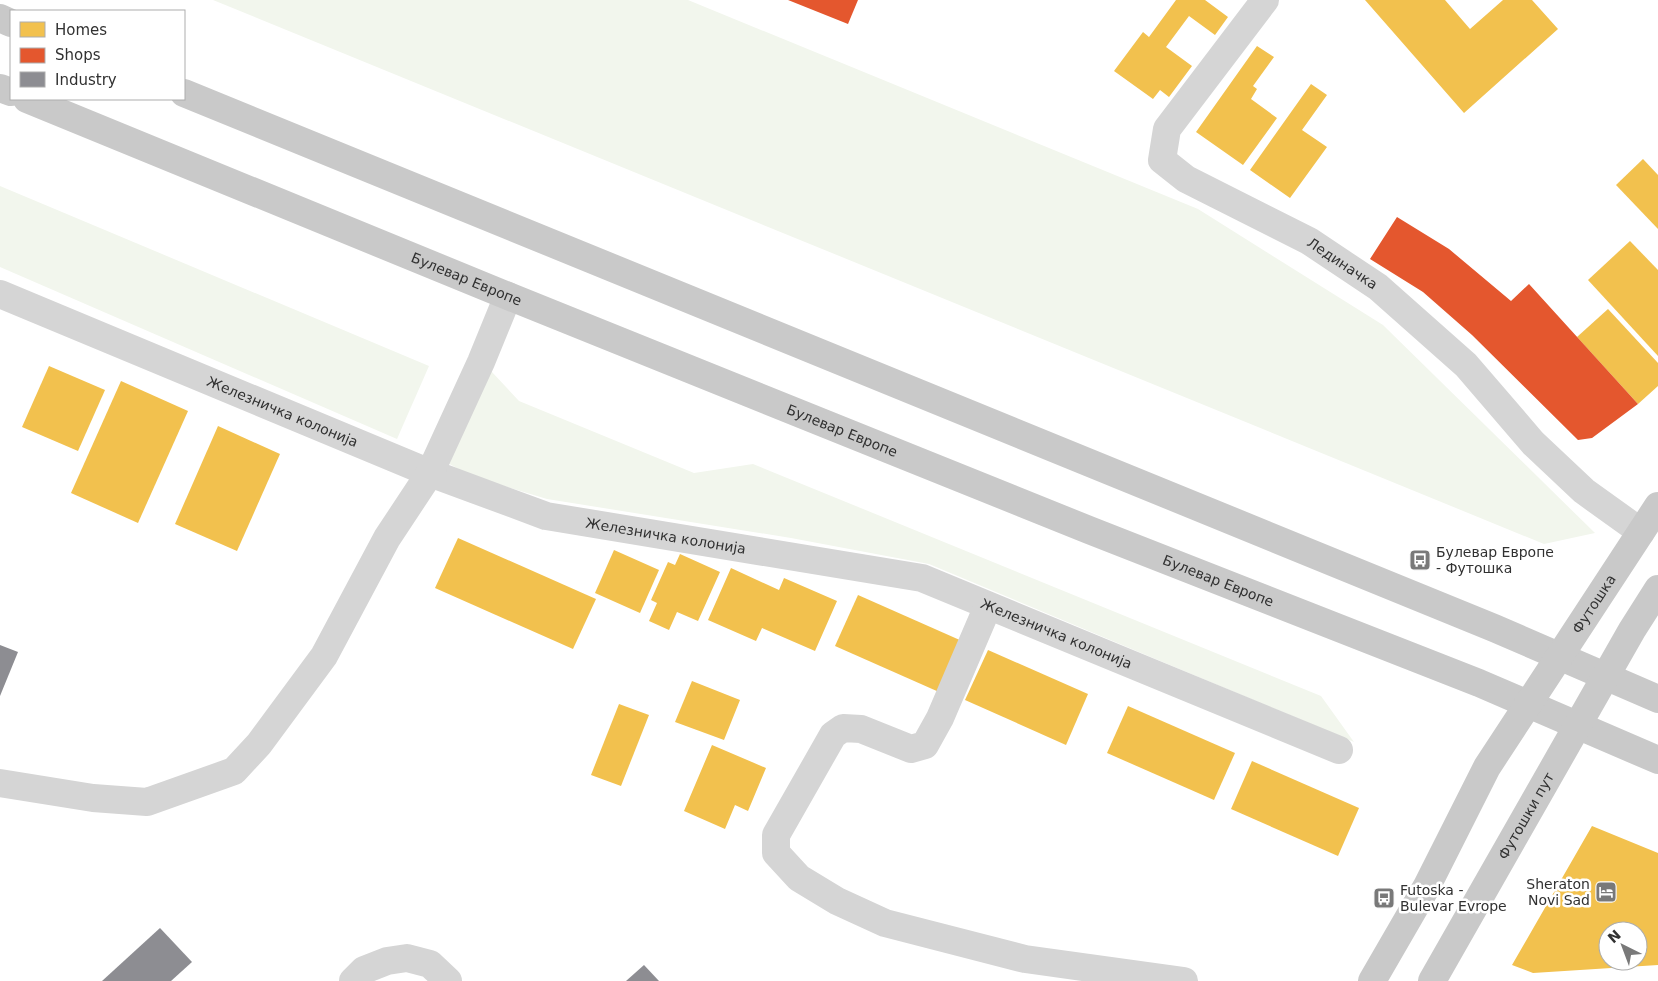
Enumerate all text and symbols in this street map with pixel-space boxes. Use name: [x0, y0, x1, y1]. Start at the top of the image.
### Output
legend: [10, 10, 185, 100]
text: Homes: [55, 21, 107, 39]
text: Shops: [55, 46, 101, 64]
text: Industry: [55, 71, 117, 89]
street label: Лединачка: [1304, 234, 1381, 292]
street label: Булевар Европе: [409, 249, 524, 309]
street label: Железничка колонија: [205, 373, 360, 450]
street label: Булевар Европе: [784, 401, 900, 460]
street label: Железничка колонија: [585, 515, 747, 557]
place label: Булевар Европе - Футошка: [1436, 544, 1554, 576]
bus stop icon: Булевар Европе - Футошка: [1408, 548, 1432, 572]
street label: Булевар Европе: [1160, 552, 1276, 610]
street label: Футошка: [1569, 572, 1619, 636]
street label: Железничка колонија: [978, 595, 1134, 672]
street label: Футошки пут: [1495, 770, 1557, 862]
place label: Sheraton Novi Sad: [1526, 876, 1590, 908]
hotel icon: Sheraton Novi Sad: [1594, 880, 1618, 904]
place label: Futoska - Bulevar Evrope: [1400, 882, 1507, 914]
bus stop icon: Futoska - Bulevar Evrope: [1372, 886, 1396, 910]
north arrow: [1598, 921, 1648, 971]
text: N: [1605, 926, 1624, 946]

